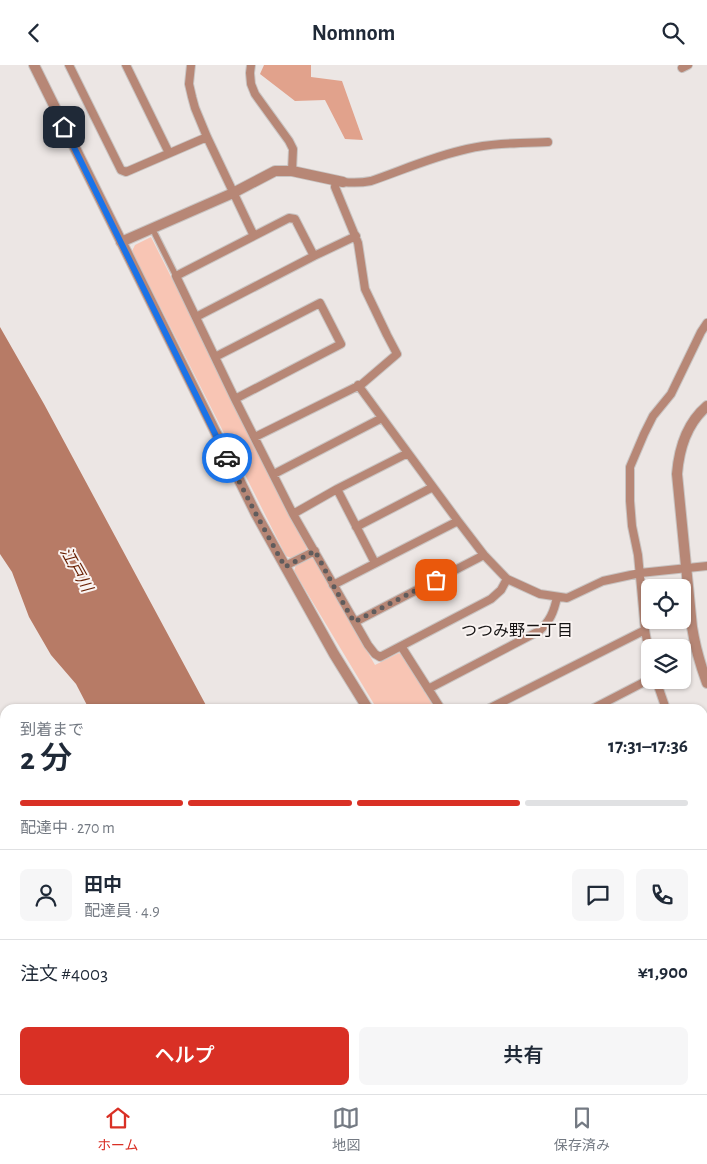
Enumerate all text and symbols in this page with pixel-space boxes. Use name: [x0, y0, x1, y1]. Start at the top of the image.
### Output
icon: back: [20, 19, 48, 47]
icon: search: [659, 19, 687, 47]
text: Nomnom: [312, 22, 395, 44]
pin: [43, 106, 85, 148]
icon: home: [50, 113, 78, 141]
courier: [202, 433, 252, 483]
icon: car: [213, 444, 241, 472]
water label: 江戸川: [57, 544, 97, 596]
pin: [415, 559, 457, 601]
icon: bag: [422, 566, 450, 594]
map controls: [641, 579, 691, 689]
button: locate: [641, 579, 691, 629]
district label: つつみ野二丁目: [461, 622, 573, 639]
button: layers: [641, 639, 691, 689]
text: 到着まで: [20, 722, 84, 738]
text: 17:31–17:36: [608, 737, 688, 756]
text: 2 分: [20, 743, 72, 775]
text: 配達中 · 270 m: [20, 820, 115, 836]
button: person: [20, 869, 72, 921]
button: chat: [572, 869, 624, 921]
button: phone: [636, 869, 688, 921]
text: 田中: [84, 876, 122, 895]
text: 配達員 · 4.9: [84, 903, 160, 919]
text: ¥1,900: [638, 963, 688, 982]
text: 注文 #4003: [20, 965, 108, 984]
button: ヘルプ: [20, 1027, 349, 1085]
button: 共有: [359, 1027, 688, 1085]
tab: ホーム: [97, 1104, 138, 1155]
tab: 地図: [332, 1104, 360, 1155]
tab: 保存済み: [554, 1104, 610, 1155]

